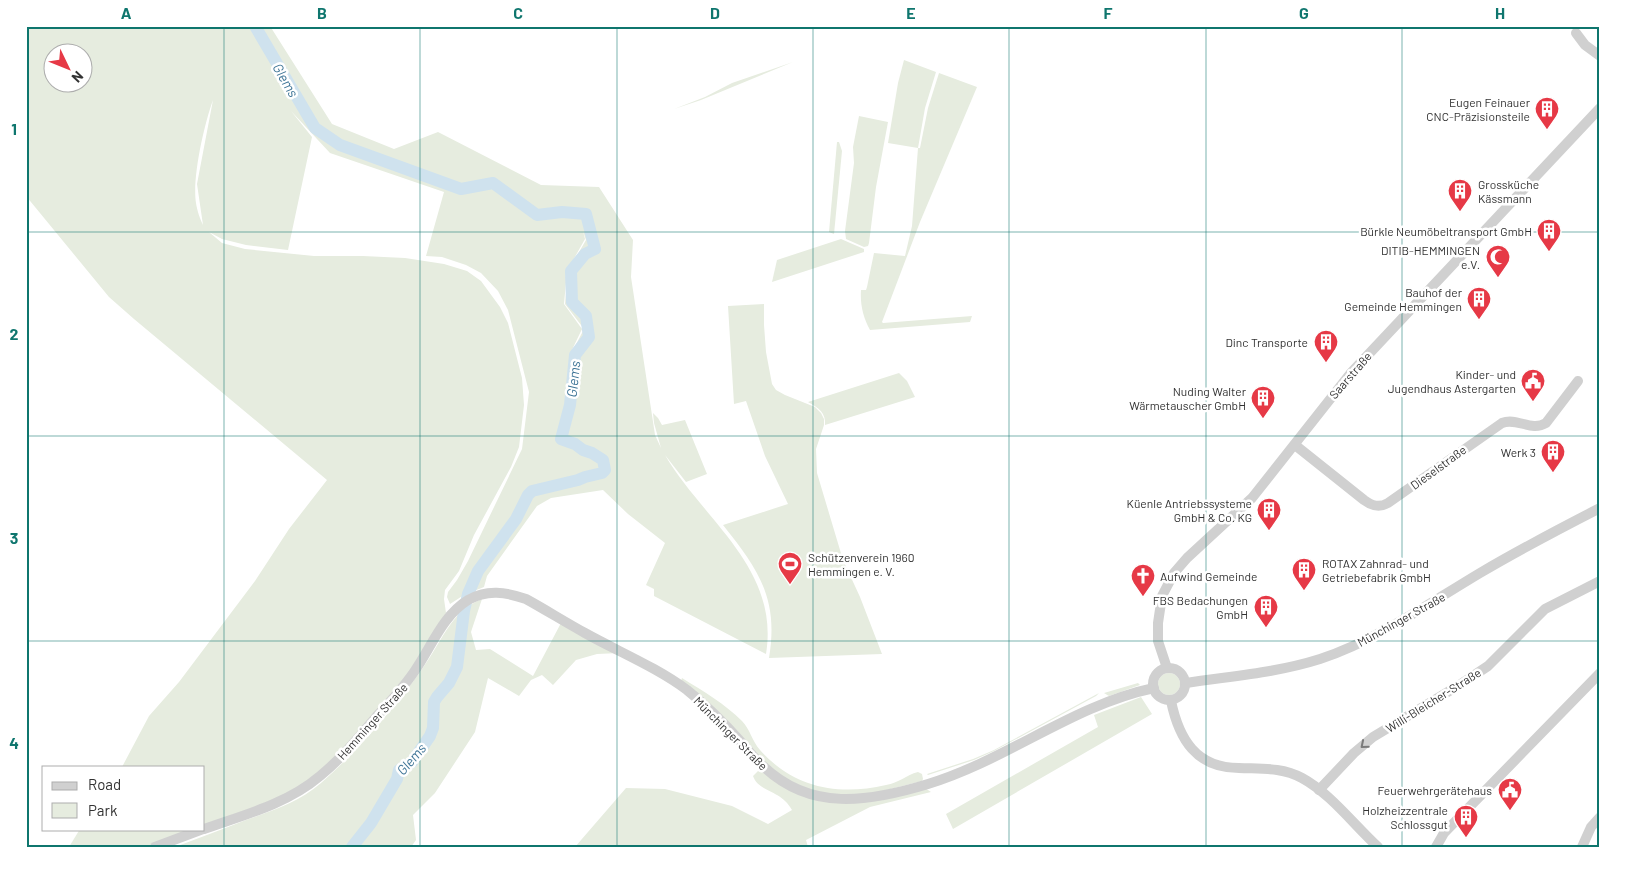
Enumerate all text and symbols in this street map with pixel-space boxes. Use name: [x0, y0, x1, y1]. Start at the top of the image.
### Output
text: A: [121, 3, 132, 22]
text: B: [317, 3, 327, 22]
text: C: [513, 3, 523, 22]
text: D: [710, 3, 720, 22]
text: E: [906, 3, 916, 22]
text: F: [1104, 3, 1113, 22]
text: G: [1299, 3, 1309, 22]
text: H: [1495, 3, 1505, 22]
north arrow: [42, 42, 92, 92]
water label: Glems: [270, 60, 303, 100]
text: N: [68, 68, 87, 86]
place label: Eugen Feinauer CNC-Präzisionsteile: [1426, 95, 1531, 123]
building icon: Eugen Feinauer CNC-Präzisionsteile: [1534, 96, 1560, 130]
text: 1: [11, 119, 17, 138]
place label: Grossküche Kässmann: [1478, 177, 1539, 205]
building icon: Grossküche Kässmann: [1447, 178, 1473, 212]
building icon: Bürkle Neumöbeltransport GmbH: [1536, 218, 1562, 252]
place label: Bürkle Neumöbeltransport GmbH: [1360, 224, 1532, 238]
place label: DITIB-HEMMINGEN e.V.: [1381, 243, 1480, 271]
mosque icon: DITIB-HEMMINGEN e.V.: [1485, 244, 1511, 278]
place label: Bauhof der Gemeinde Hemmingen: [1344, 285, 1463, 313]
building icon: Bauhof der Gemeinde Hemmingen: [1466, 286, 1492, 320]
text: 2: [10, 324, 19, 343]
building icon: Dinc Transporte: [1313, 329, 1339, 363]
place label: Dinc Transporte: [1225, 335, 1308, 349]
street label: Saarstraße: [1326, 349, 1374, 401]
water label: Glems: [563, 360, 583, 398]
place label: Kinder- und Jugendhaus Astergarten: [1388, 367, 1516, 395]
public building icon: Kinder- und Jugendhaus Astergarten: [1520, 368, 1546, 402]
place label: Nuding Walter Wärmetauscher GmbH: [1129, 384, 1247, 412]
building icon: Nuding Walter Wärmetauscher GmbH: [1250, 385, 1276, 419]
building icon: Werk 3: [1540, 439, 1566, 473]
street label: Dieselstraße: [1407, 442, 1469, 492]
place label: Werk 3: [1501, 445, 1536, 459]
place label: Küenle Antriebssysteme GmbH & Co. KG: [1127, 496, 1252, 524]
building icon: Küenle Antriebssysteme GmbH & Co. KG: [1256, 497, 1282, 531]
text: 3: [10, 528, 18, 547]
place label: Schützenverein 1960 Hemmingen e. V.: [808, 550, 915, 578]
sports icon: Schützenverein 1960 Hemmingen e. V.: [777, 551, 803, 585]
place label: ROTAX Zahnrad- und Getriebefabrik GmbH: [1322, 556, 1431, 584]
building icon: ROTAX Zahnrad- und Getriebefabrik GmbH: [1291, 557, 1317, 591]
church icon: Aufwind Gemeinde: [1130, 563, 1156, 597]
place label: Aufwind Gemeinde: [1160, 569, 1257, 583]
street label: Münchinger Straße: [1355, 589, 1447, 649]
place label: FBS Bedachungen GmbH: [1153, 593, 1248, 621]
building icon: FBS Bedachungen GmbH: [1253, 594, 1279, 628]
street label: Willi-Bleicher-Straße: [1383, 665, 1483, 735]
street label: Hemminger Straße: [334, 680, 410, 762]
street label: Münchinger Straße: [691, 693, 771, 773]
text: 4: [9, 733, 19, 752]
water label: Glems: [393, 739, 430, 778]
one-way arrow: [1360, 739, 1369, 748]
legend: [42, 766, 205, 830]
text: Road: [88, 775, 121, 793]
public building icon: Feuerwehrgerätehaus: [1497, 777, 1523, 811]
place label: Feuerwehrgerätehaus: [1378, 783, 1492, 797]
text: Park: [88, 801, 118, 819]
place label: Holzheizzentrale Schlossgut: [1362, 803, 1448, 831]
building icon: Holzheizzentrale Schlossgut: [1453, 804, 1479, 838]

